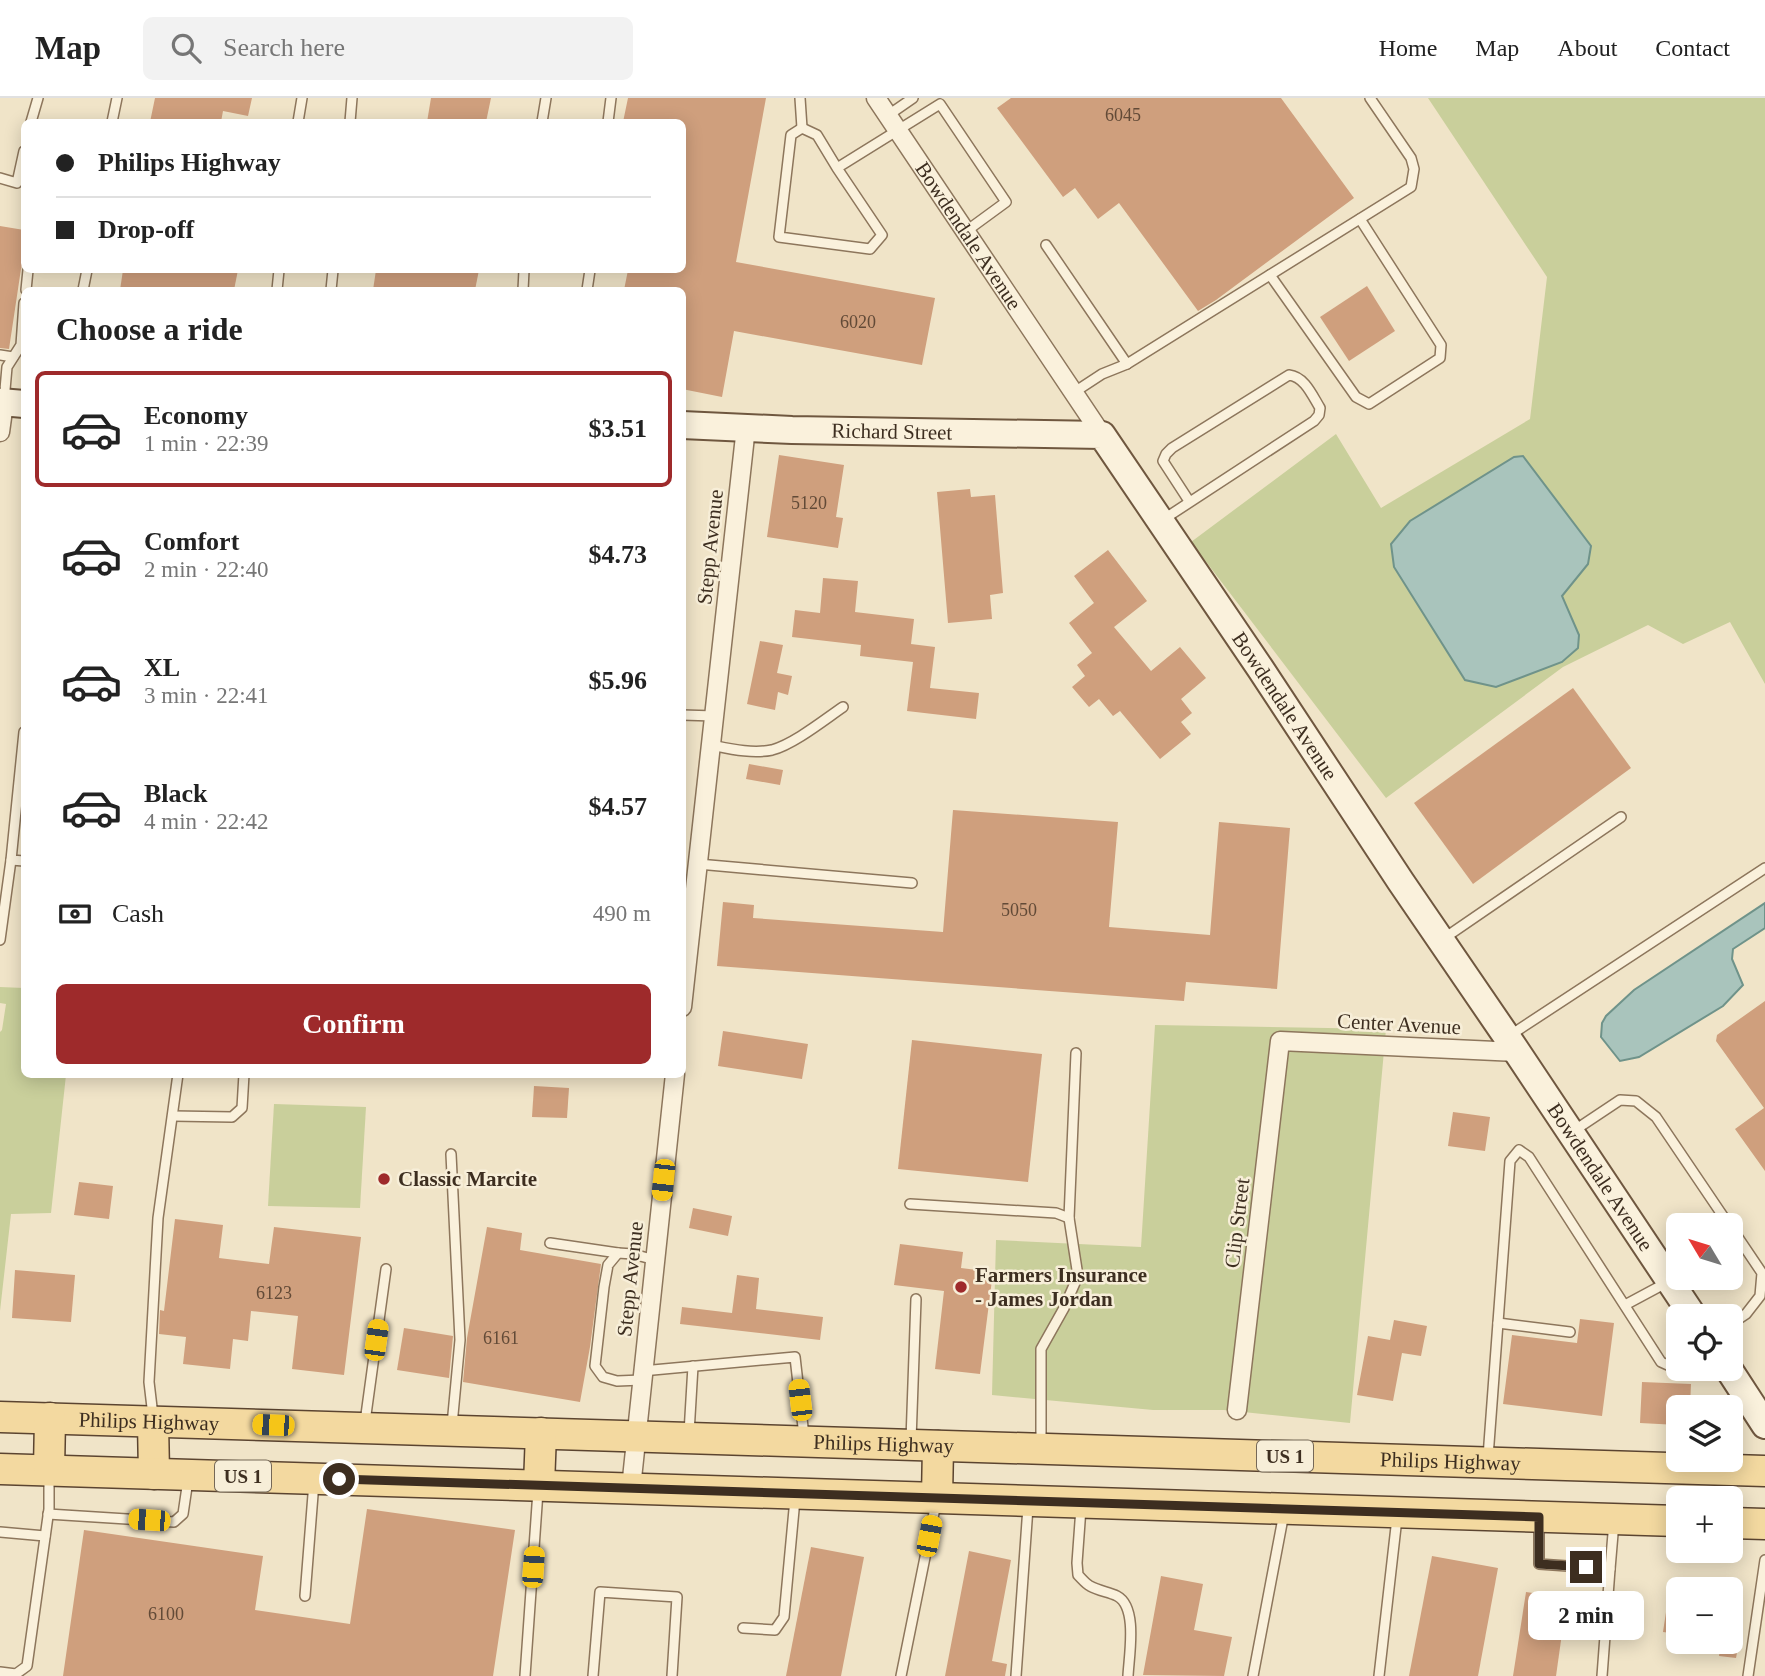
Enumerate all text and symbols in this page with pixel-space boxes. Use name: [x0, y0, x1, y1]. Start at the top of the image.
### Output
search box: [143, 17, 633, 80]
icon: search: [167, 29, 205, 67]
text: Map: [35, 30, 101, 66]
text: Search here: [223, 33, 345, 62]
text: Home: [1379, 35, 1437, 61]
text: Map: [1475, 35, 1519, 61]
text: About: [1557, 35, 1617, 61]
text: Contact: [1655, 35, 1730, 61]
house number: 6045: [1105, 105, 1141, 125]
text: Philips Highway: [98, 148, 281, 177]
street label: Bowdendale Avenue: [910, 157, 1027, 314]
text: Drop-off: [98, 215, 194, 244]
text: Choose a ride: [56, 311, 243, 347]
house number: 6020: [840, 312, 876, 332]
icon: car: [60, 398, 123, 461]
text: Economy: [144, 401, 248, 430]
text: $3.51: [589, 414, 647, 443]
street label: Richard Street: [831, 419, 953, 445]
text: 1 min · 22:39: [144, 431, 269, 456]
street label: Stepp Avenue: [692, 488, 728, 606]
house number: 5120: [791, 493, 827, 513]
icon: car: [60, 524, 123, 587]
text: Comfort: [144, 527, 239, 556]
text: $4.73: [589, 540, 647, 569]
text: 2 min · 22:40: [144, 557, 269, 582]
street label: Bowdendale Avenue: [1227, 627, 1343, 785]
icon: car: [60, 650, 123, 713]
text: XL: [144, 653, 180, 682]
text: $5.96: [589, 666, 647, 695]
text: 3 min · 22:41: [144, 683, 269, 708]
icon: car: [60, 776, 123, 839]
text: Black: [144, 779, 208, 808]
text: $4.57: [589, 792, 647, 821]
text: 4 min · 22:42: [144, 809, 269, 834]
icon: cash: [56, 895, 94, 933]
text: Cash: [112, 899, 164, 928]
house number: 5050: [1001, 900, 1037, 920]
text: 490 m: [593, 901, 651, 926]
button: Confirm: [56, 984, 651, 1064]
street label: Center Avenue: [1337, 1009, 1461, 1039]
street label: Bowdendale Avenue: [1542, 1098, 1658, 1256]
car: [651, 1158, 676, 1202]
place label: Classic Marcite: [398, 1167, 537, 1191]
marker: Classic Marcite: [376, 1171, 392, 1187]
street label: Clip Street: [1220, 1177, 1254, 1269]
north arrow: [1666, 1213, 1743, 1290]
map controls: [1666, 1213, 1743, 1654]
street label: Stepp Avenue: [612, 1220, 648, 1338]
place label: Farmers Insurance - James Jordan: [975, 1263, 1147, 1311]
marker: Farmers Insurance - James Jordan: [953, 1279, 969, 1295]
house number: 6123: [256, 1283, 292, 1303]
button: locate: [1666, 1304, 1743, 1381]
car: [363, 1318, 390, 1362]
house number: 6161: [483, 1328, 519, 1348]
car: [788, 1378, 813, 1422]
button: layers: [1666, 1395, 1743, 1472]
street label: Philips Highway: [78, 1407, 220, 1436]
car: [252, 1414, 295, 1436]
street label: Philips Highway: [813, 1430, 955, 1458]
road number: US 1: [1257, 1440, 1313, 1472]
street label: Philips Highway: [1380, 1447, 1521, 1476]
road number: US 1: [215, 1460, 271, 1492]
route start: [323, 1463, 355, 1495]
button: +: [1666, 1486, 1743, 1563]
car: [128, 1508, 171, 1532]
car: [915, 1513, 944, 1559]
car: [522, 1545, 545, 1589]
route end: [1570, 1551, 1602, 1583]
button: −: [1666, 1577, 1743, 1654]
callout: 2 min: [1528, 1592, 1644, 1640]
text: 2 min: [1558, 1603, 1614, 1628]
house number: 6100: [148, 1604, 184, 1624]

